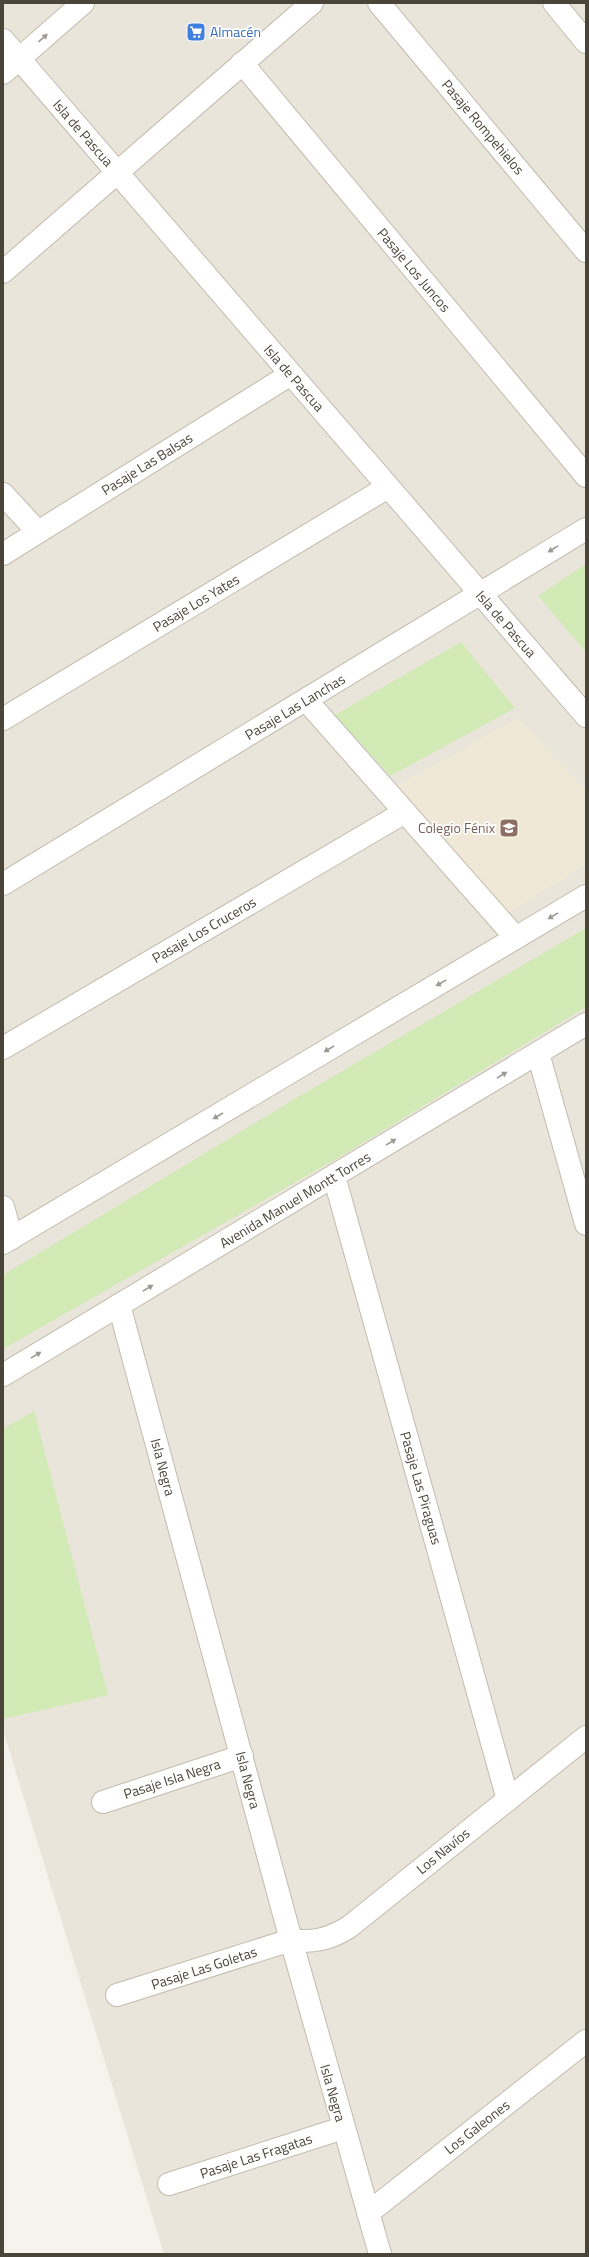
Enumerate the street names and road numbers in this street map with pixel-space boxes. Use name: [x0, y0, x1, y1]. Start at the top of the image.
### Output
street label: Pasaje Rompehielos: [437, 74, 530, 179]
street label: Isla de Pascua: [48, 94, 119, 171]
street label: Pasaje Los Juncos: [373, 223, 456, 316]
street label: Isla de Pascua: [259, 339, 330, 416]
street label: Pasaje Las Balsas: [97, 427, 196, 500]
street label: Pasaje Los Yates: [148, 568, 243, 637]
street label: Isla de Pascua: [471, 585, 542, 662]
street label: Pasaje Las Lanchas: [241, 668, 349, 745]
street label: Pasaje Los Cruceros: [148, 891, 260, 968]
street label: Avenida Manuel Montt Torres: [215, 1146, 374, 1253]
street label: Pasaje Las Piraguas: [395, 1429, 448, 1547]
street label: Isla Negra: [146, 1436, 181, 1498]
street label: Isla Negra: [231, 1749, 266, 1811]
street label: Pasaje Isla Negra: [121, 1753, 223, 1804]
street label: Los Navíos: [411, 1822, 474, 1879]
street label: Pasaje Las Goletas: [148, 1941, 259, 1995]
street label: Isla Negra: [315, 2062, 352, 2124]
street label: Los Galeones: [439, 2094, 514, 2159]
street label: Pasaje Las Fragatas: [197, 2127, 315, 2184]

